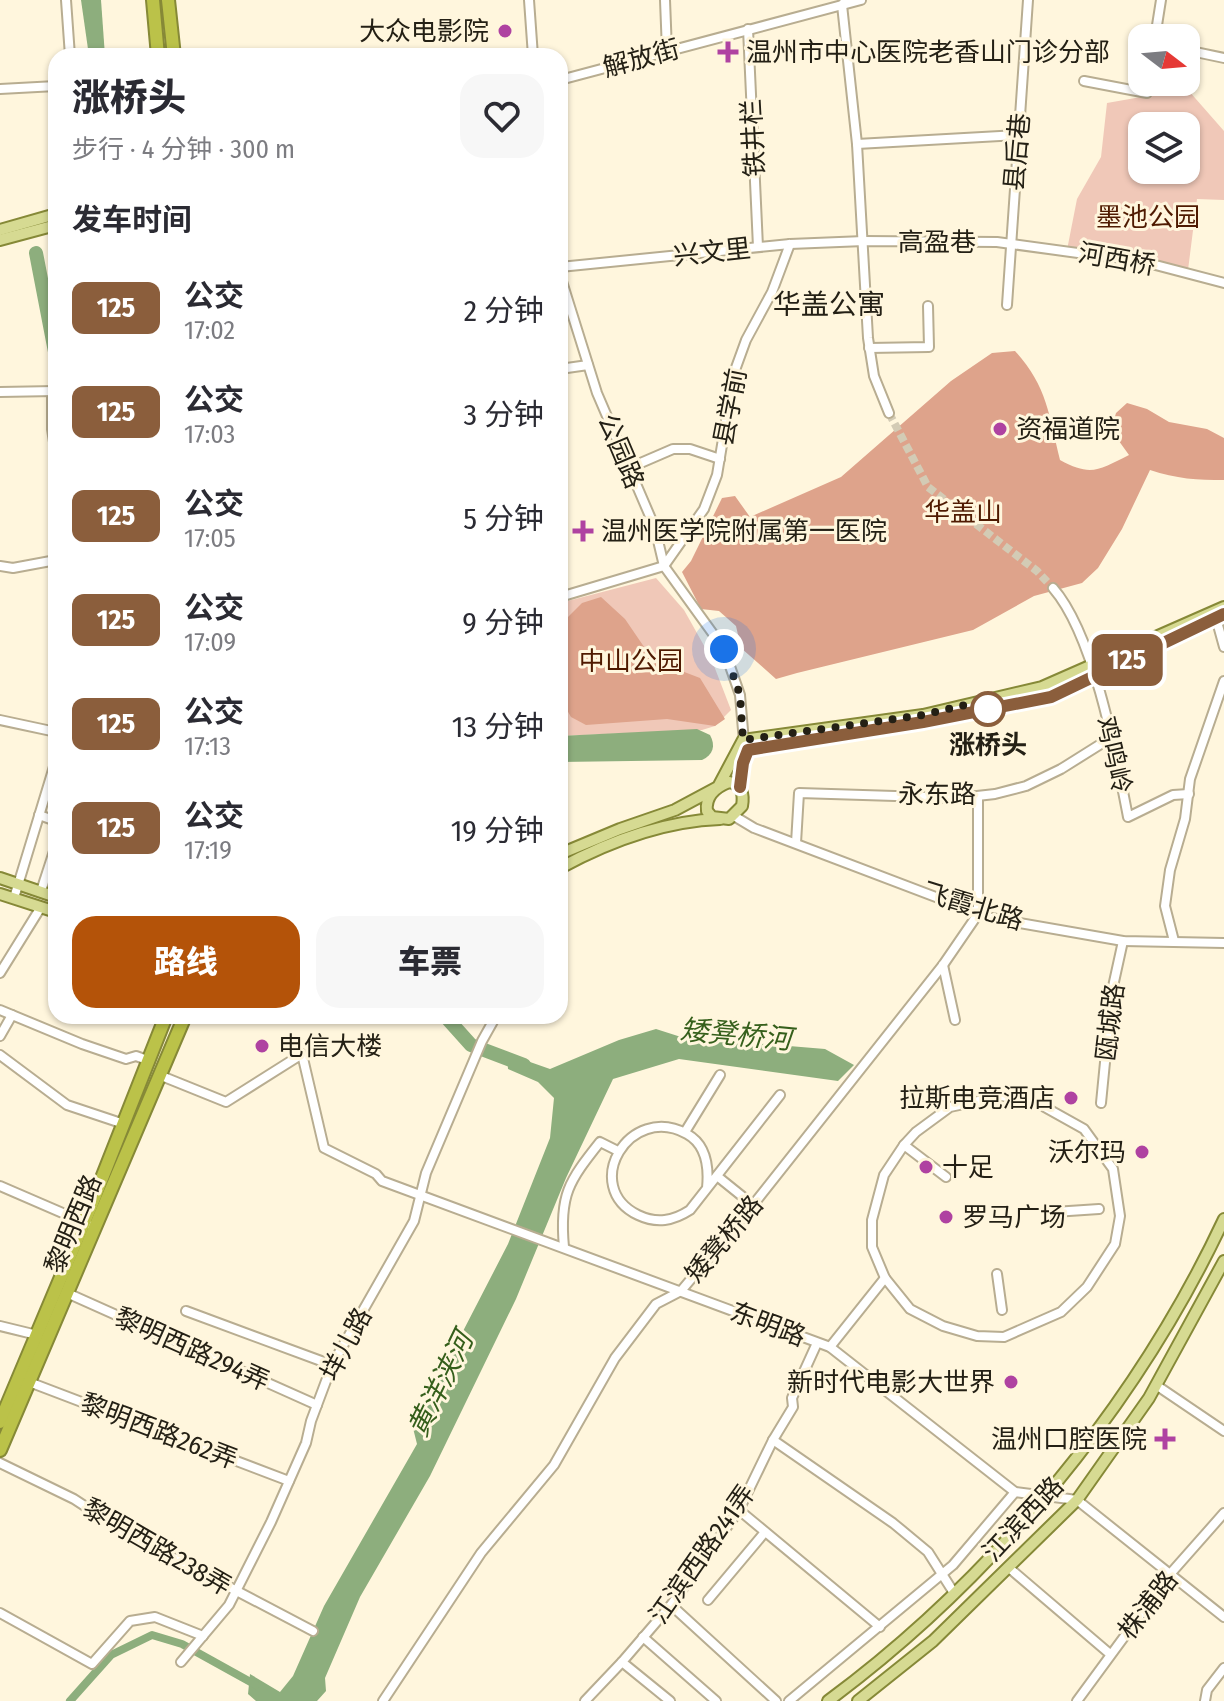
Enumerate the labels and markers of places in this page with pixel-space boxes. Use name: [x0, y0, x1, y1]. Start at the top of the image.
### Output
place label: 大众电影院: [359, 16, 489, 47]
marker: 大众电影院: [496, 22, 514, 40]
place label: 温州市中心医院老香山门诊分部: [746, 37, 1110, 68]
marker: 温州市中心医院老香山门诊分部: [717, 41, 739, 63]
place label: 资福道院: [1016, 414, 1120, 445]
marker: 资福道院: [991, 420, 1009, 438]
place label: 温州医学院附属第一医院: [601, 516, 887, 547]
marker: 温州医学院附属第一医院: [572, 520, 594, 542]
marker: 涨桥头: [971, 692, 1005, 726]
place label: 涨桥头: [949, 730, 1027, 761]
place label: 电信大楼: [278, 1031, 382, 1062]
marker: 电信大楼: [253, 1037, 271, 1055]
place label: 拉斯电竞酒店: [899, 1083, 1055, 1114]
marker: 拉斯电竞酒店: [1062, 1089, 1080, 1107]
place label: 沃尔玛: [1048, 1137, 1126, 1168]
marker: 沃尔玛: [1133, 1143, 1151, 1161]
place label: 十足: [942, 1152, 994, 1183]
marker: 十足: [917, 1158, 935, 1176]
place label: 罗马广场: [962, 1202, 1066, 1233]
marker: 罗马广场: [937, 1208, 955, 1226]
place label: 新时代电影大世界: [787, 1367, 995, 1398]
marker: 新时代电影大世界: [1002, 1373, 1020, 1391]
place label: 温州口腔医院: [991, 1424, 1147, 1455]
marker: 温州口腔医院: [1154, 1428, 1176, 1450]

